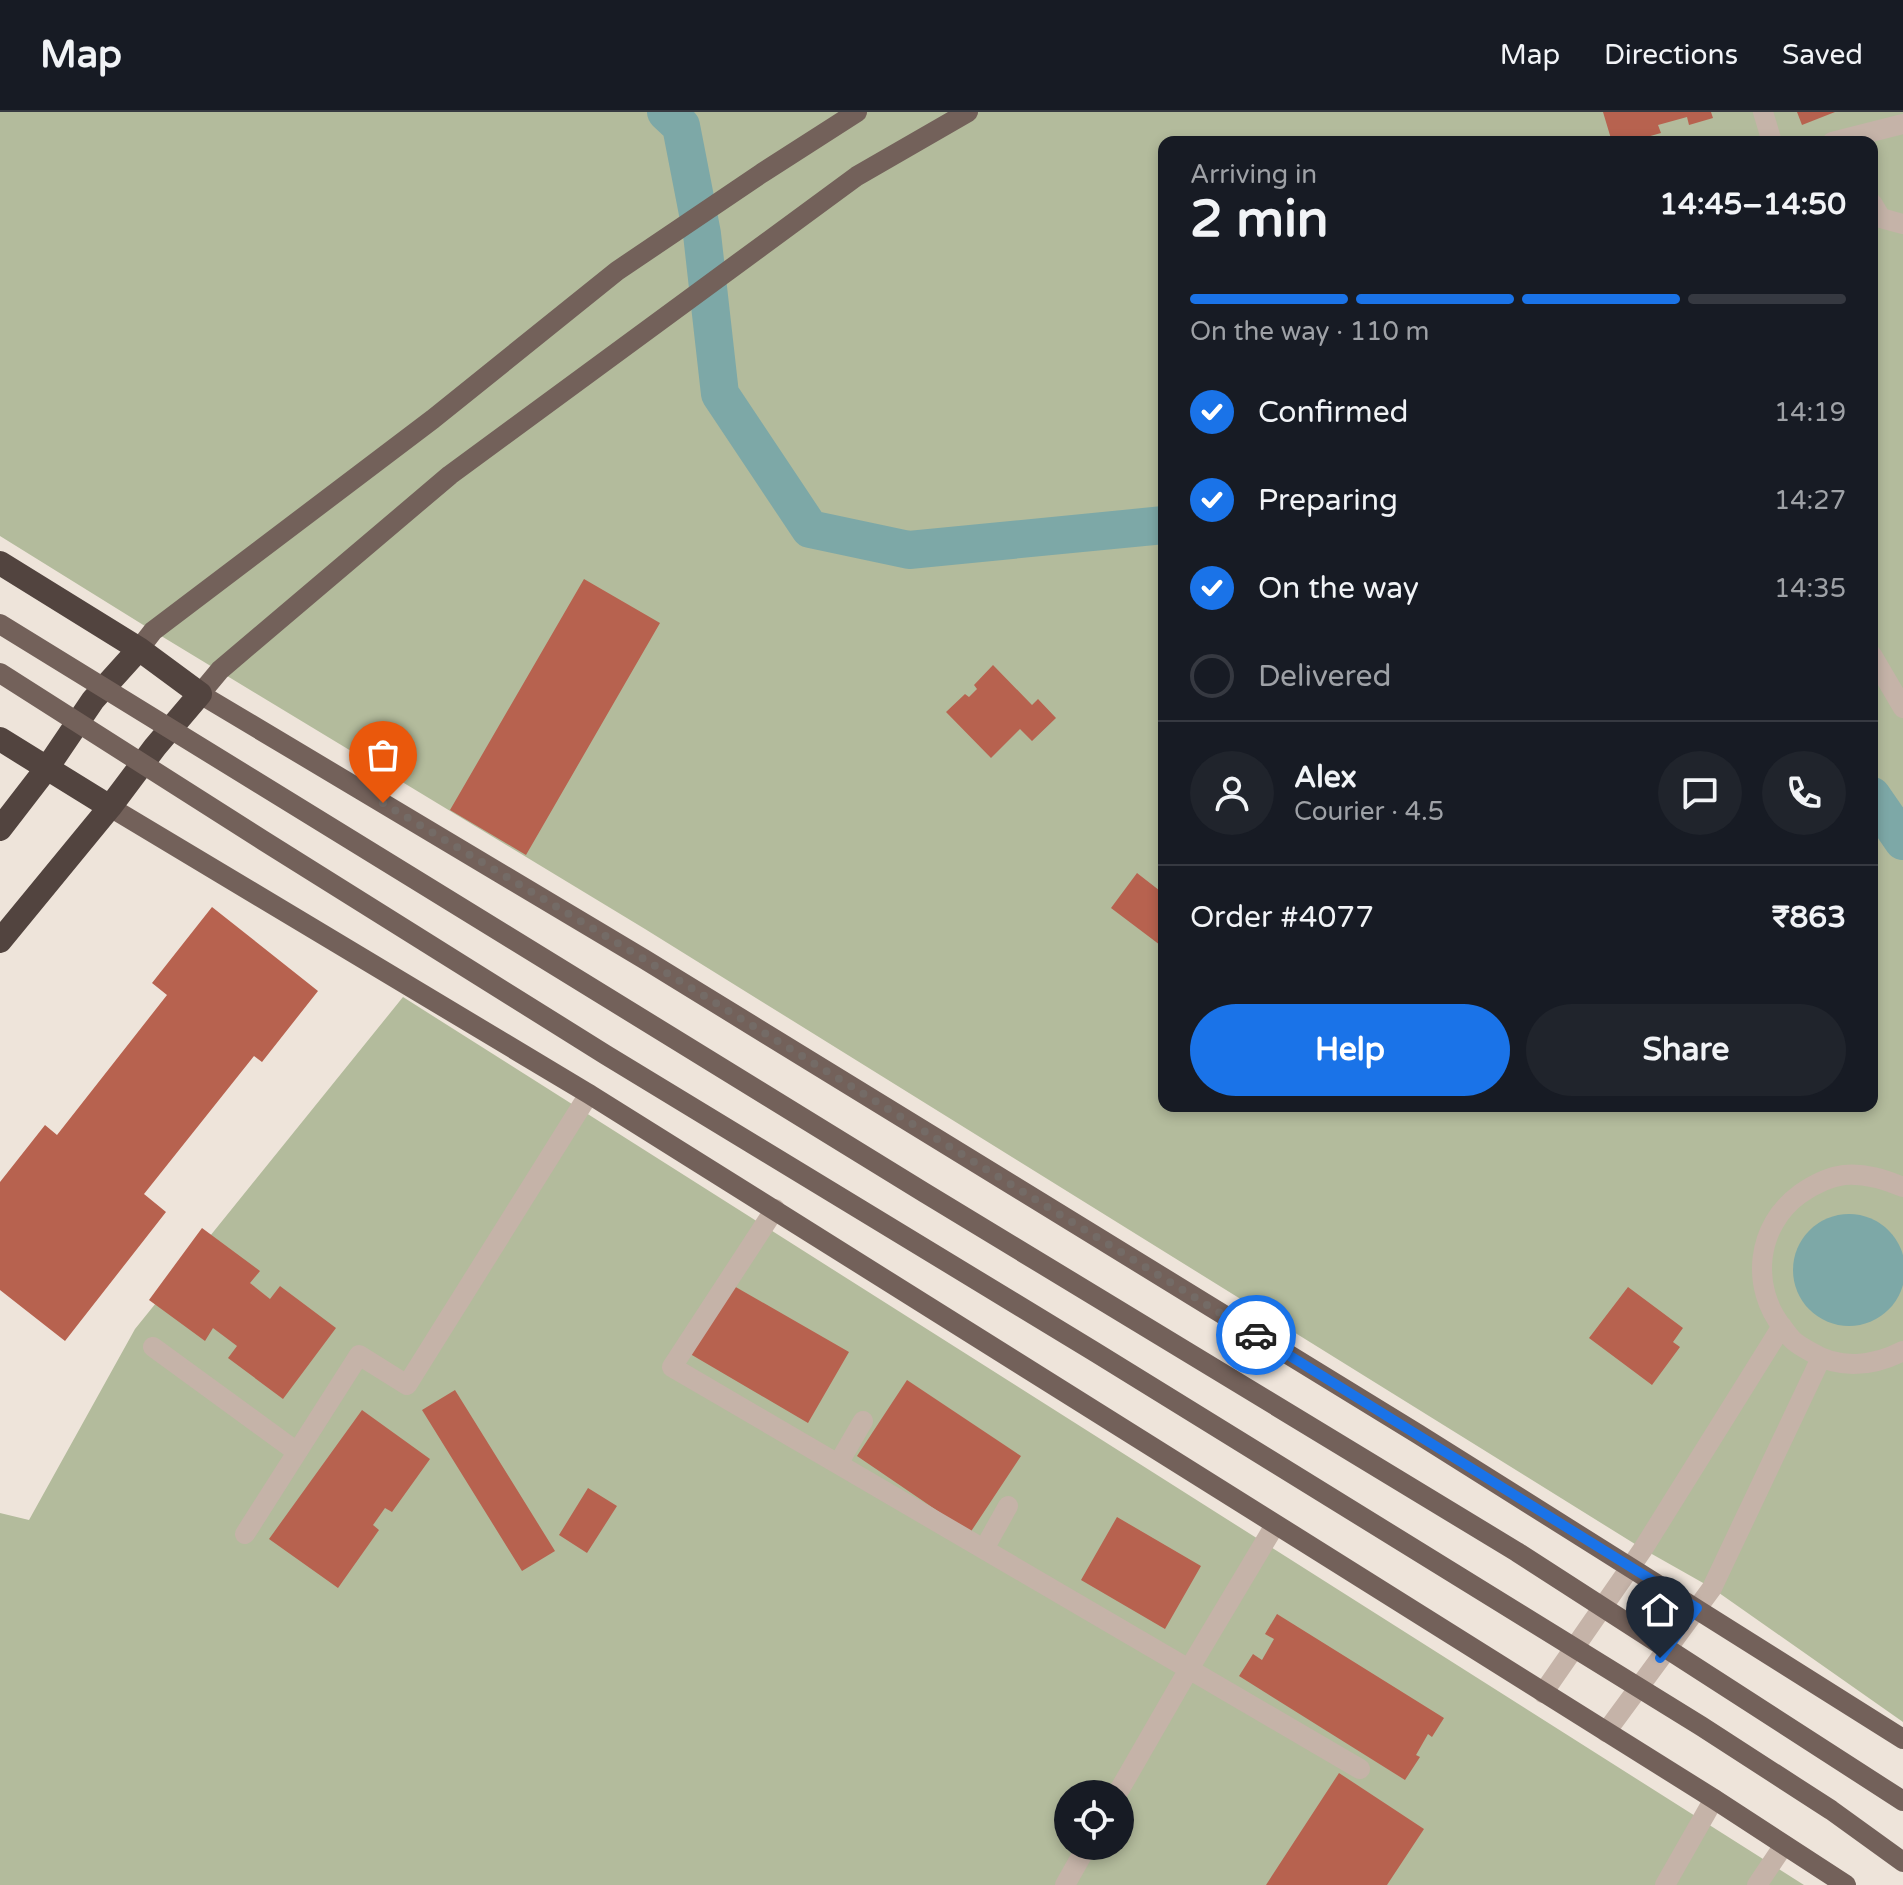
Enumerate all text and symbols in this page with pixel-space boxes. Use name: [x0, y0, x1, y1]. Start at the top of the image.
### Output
text: Map: [40, 32, 122, 78]
text: Map: [1500, 38, 1560, 72]
text: Directions: [1604, 38, 1738, 72]
text: Saved: [1782, 38, 1863, 72]
text: Arriving in: [1190, 159, 1317, 190]
text: 14:45–14:50: [1659, 186, 1846, 223]
text: 2 min: [1190, 188, 1329, 251]
text: On the way · 110 m: [1190, 316, 1429, 347]
icon: check: [1190, 390, 1234, 434]
text: Confirmed: [1258, 394, 1409, 431]
text: 14:19: [1774, 397, 1846, 428]
icon: check: [1190, 478, 1234, 522]
text: Preparing: [1258, 482, 1398, 519]
text: 14:27: [1774, 485, 1846, 516]
icon: check: [1190, 566, 1234, 610]
text: On the way: [1258, 570, 1419, 607]
text: 14:35: [1774, 573, 1846, 604]
text: Delivered: [1258, 658, 1392, 695]
pin: [349, 721, 417, 803]
icon: bag: [361, 733, 405, 777]
button: person: [1190, 751, 1274, 835]
button: chat: [1658, 751, 1742, 835]
button: phone: [1762, 751, 1846, 835]
text: Alex: [1294, 759, 1357, 796]
text: Courier · 4.5: [1294, 796, 1444, 827]
text: Order #4077: [1190, 899, 1374, 936]
text: ₹863: [1772, 899, 1846, 936]
button: Help: [1190, 1004, 1510, 1096]
button: Share: [1526, 1004, 1846, 1096]
courier: [1216, 1295, 1296, 1375]
icon: car: [1234, 1313, 1278, 1357]
pin: [1626, 1576, 1694, 1658]
icon: home: [1638, 1588, 1682, 1632]
map controls: [1054, 1780, 1134, 1860]
button: locate: [1054, 1780, 1134, 1860]

